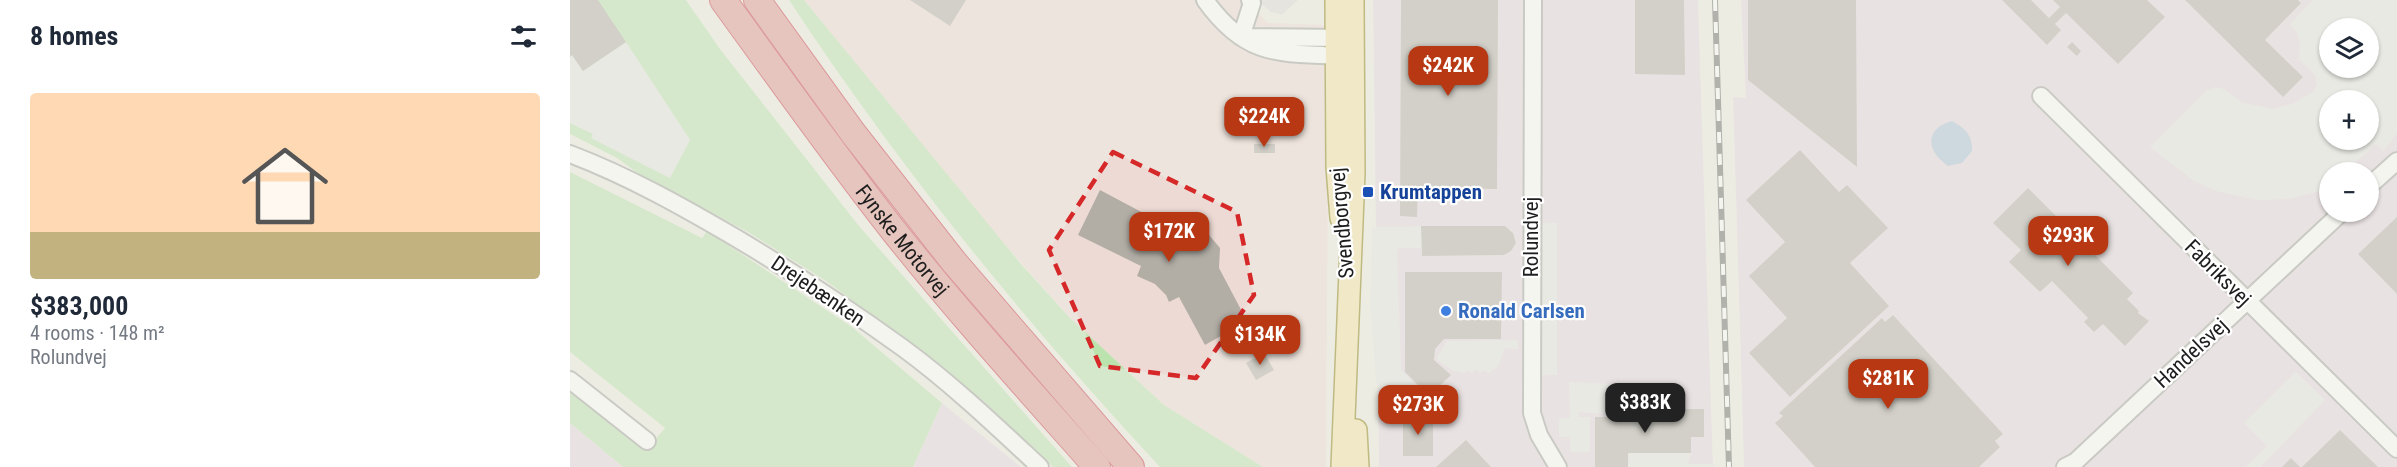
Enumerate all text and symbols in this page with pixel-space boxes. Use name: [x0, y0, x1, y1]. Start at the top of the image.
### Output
map controls: [2319, 18, 2379, 222]
button: layers: [2319, 18, 2379, 78]
icon: filters: [507, 20, 540, 53]
text: 8 homes: [30, 21, 118, 51]
pin: $242K: [1406, 46, 1490, 97]
text: $242K: [1422, 53, 1474, 77]
button: +: [2319, 90, 2379, 150]
pin: $224K: [1222, 97, 1306, 148]
text: $224K: [1238, 104, 1290, 128]
icon: home: [231, 132, 339, 240]
button: −: [2319, 162, 2379, 222]
street label: Svendborgvej: [1325, 167, 1359, 279]
street label: Fynske Motorvej: [851, 180, 954, 301]
place label: Krumtappen: [1380, 180, 1482, 204]
marker: Krumtappen: [1361, 185, 1375, 199]
street label: Rolundvej: [1519, 197, 1543, 277]
pin: $172K: [1127, 212, 1211, 263]
pin: $293K: [2026, 216, 2110, 267]
text: $172K: [1143, 219, 1195, 243]
text: $293K: [2042, 223, 2094, 247]
street label: Fabriksvej: [2180, 235, 2256, 311]
street label: Drejebænken: [767, 251, 869, 331]
text: $383,000: [30, 291, 128, 321]
place label: Ronald Carlsen: [1458, 299, 1585, 323]
marker: Ronald Carlsen: [1439, 304, 1453, 318]
street label: Handelsvej: [2149, 313, 2233, 393]
pin: $134K: [1218, 315, 1302, 366]
text: 4 rooms · 148 m²: [30, 321, 165, 345]
text: $134K: [1234, 322, 1286, 346]
text: Rolundvej: [30, 345, 107, 369]
pin: $281K: [1846, 359, 1930, 410]
text: $281K: [1862, 366, 1914, 390]
pin: $383K: [1603, 383, 1687, 434]
pin: $273K: [1376, 385, 1460, 436]
text: $383K: [1619, 390, 1671, 414]
text: $273K: [1392, 392, 1444, 416]

